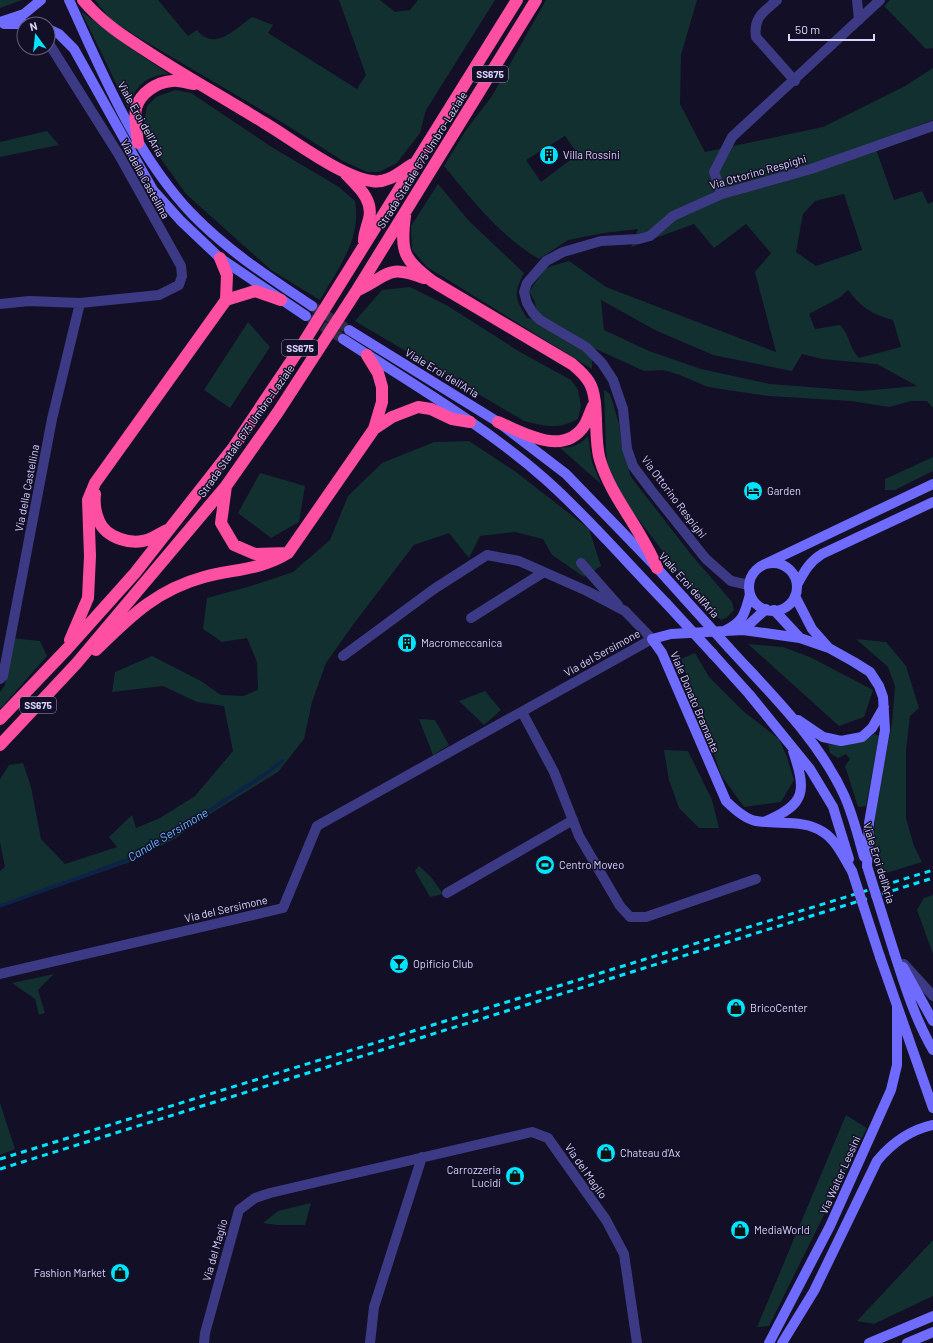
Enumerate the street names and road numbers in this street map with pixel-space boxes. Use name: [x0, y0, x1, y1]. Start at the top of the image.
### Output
road number: SS675: [472, 66, 508, 82]
street label: Viale Eroi dell'Aria: [115, 79, 167, 159]
street label: Strada Statale 675 Umbro-Laziale: [374, 89, 469, 231]
street label: Via della Castellina: [118, 137, 173, 221]
street label: Via Ottorino Respighi: [708, 151, 808, 192]
road number: SS675: [282, 340, 318, 356]
street label: Viale Eroi dell'Aria: [403, 345, 482, 400]
street label: Strada Statale 675 Umbro-Laziale: [195, 362, 297, 500]
street label: Via della Castellina: [12, 443, 41, 533]
street label: Via Ottorino Respighi: [639, 453, 710, 541]
street label: Viale Eroi dell'Aria: [656, 549, 722, 620]
street label: Via del Sersimone: [562, 626, 642, 679]
street label: Viale Donato Bramante: [668, 649, 723, 754]
road number: SS675: [20, 697, 56, 713]
street label: Viale Eroi dell'Aria: [861, 821, 898, 905]
street label: Via del Sersimone: [183, 893, 269, 924]
street label: Via Walter Lessini: [816, 1133, 863, 1216]
street label: Via del Maglio: [563, 1141, 610, 1201]
street label: Via del Maglio: [199, 1217, 230, 1283]

